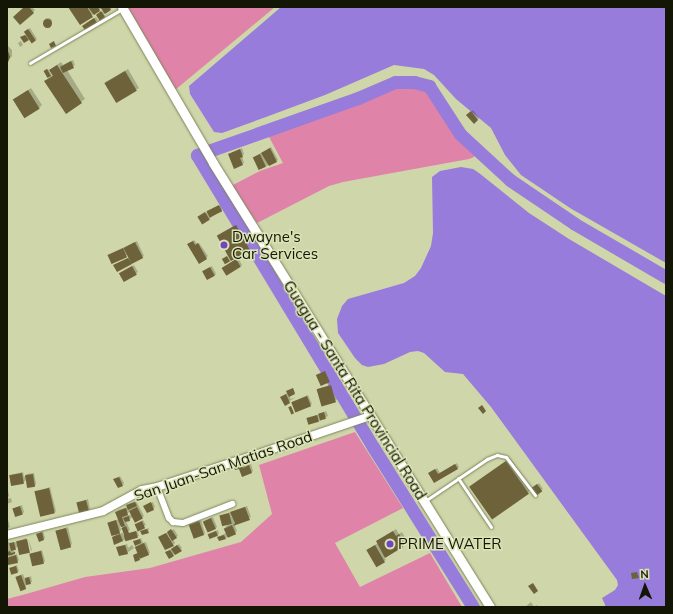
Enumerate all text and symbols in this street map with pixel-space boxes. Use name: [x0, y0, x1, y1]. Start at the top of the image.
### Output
place label: Dwayne's Car Services: [232, 227, 318, 262]
marker: Dwayne's Car Services: [219, 240, 229, 250]
street label: Guagua - Santa Rita Provincial Road: [280, 277, 430, 503]
street label: San Juan-San Matias Road: [131, 427, 315, 505]
place label: PRIME WATER: [398, 535, 502, 553]
marker: PRIME WATER: [385, 539, 395, 549]
north arrow: [625, 566, 665, 606]
text: N: [640, 567, 649, 581]

